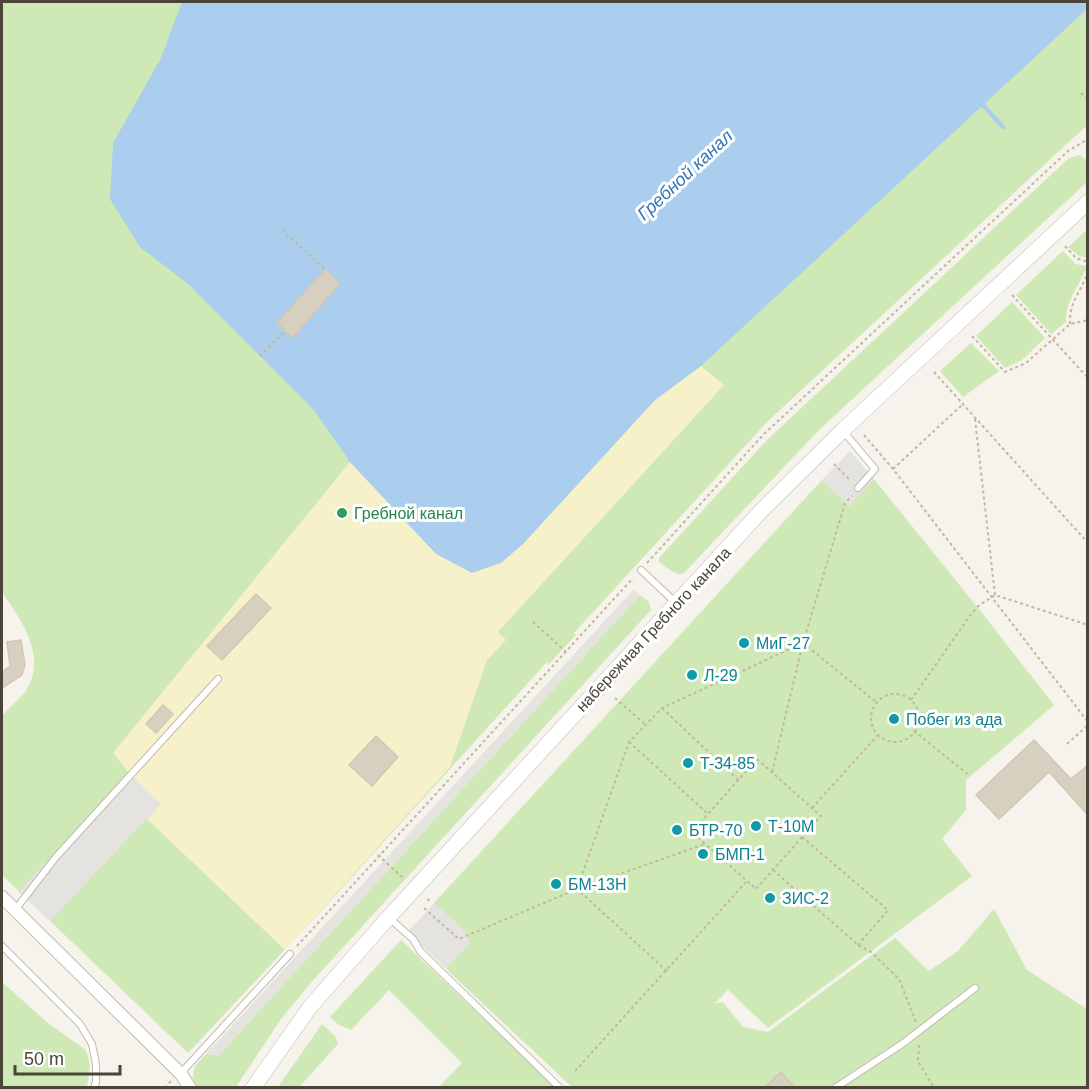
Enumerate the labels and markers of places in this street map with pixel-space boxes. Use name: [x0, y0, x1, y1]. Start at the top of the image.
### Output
place label: Гребной канал: [354, 505, 463, 522]
marker: Гребной канал: [335, 506, 349, 520]
place label: МиГ-27: [756, 635, 810, 652]
marker: МиГ-27: [737, 636, 751, 650]
place label: Л-29: [704, 667, 738, 684]
marker: Л-29: [685, 668, 699, 682]
place label: Побег из ада: [906, 711, 1003, 728]
marker: Побег из ада: [887, 712, 901, 726]
place label: T-34-85: [700, 755, 755, 772]
marker: T-34-85: [681, 756, 695, 770]
place label: Т-10М: [768, 818, 814, 835]
marker: Т-10М: [749, 819, 763, 833]
place label: БТР-70: [689, 822, 742, 839]
marker: БТР-70: [670, 823, 684, 837]
place label: БМП-1: [715, 846, 765, 863]
marker: БМП-1: [696, 847, 710, 861]
place label: БМ-13Н: [568, 876, 627, 893]
marker: БМ-13Н: [549, 877, 563, 891]
place label: ЗИС-2: [782, 890, 829, 907]
marker: ЗИС-2: [763, 891, 777, 905]

